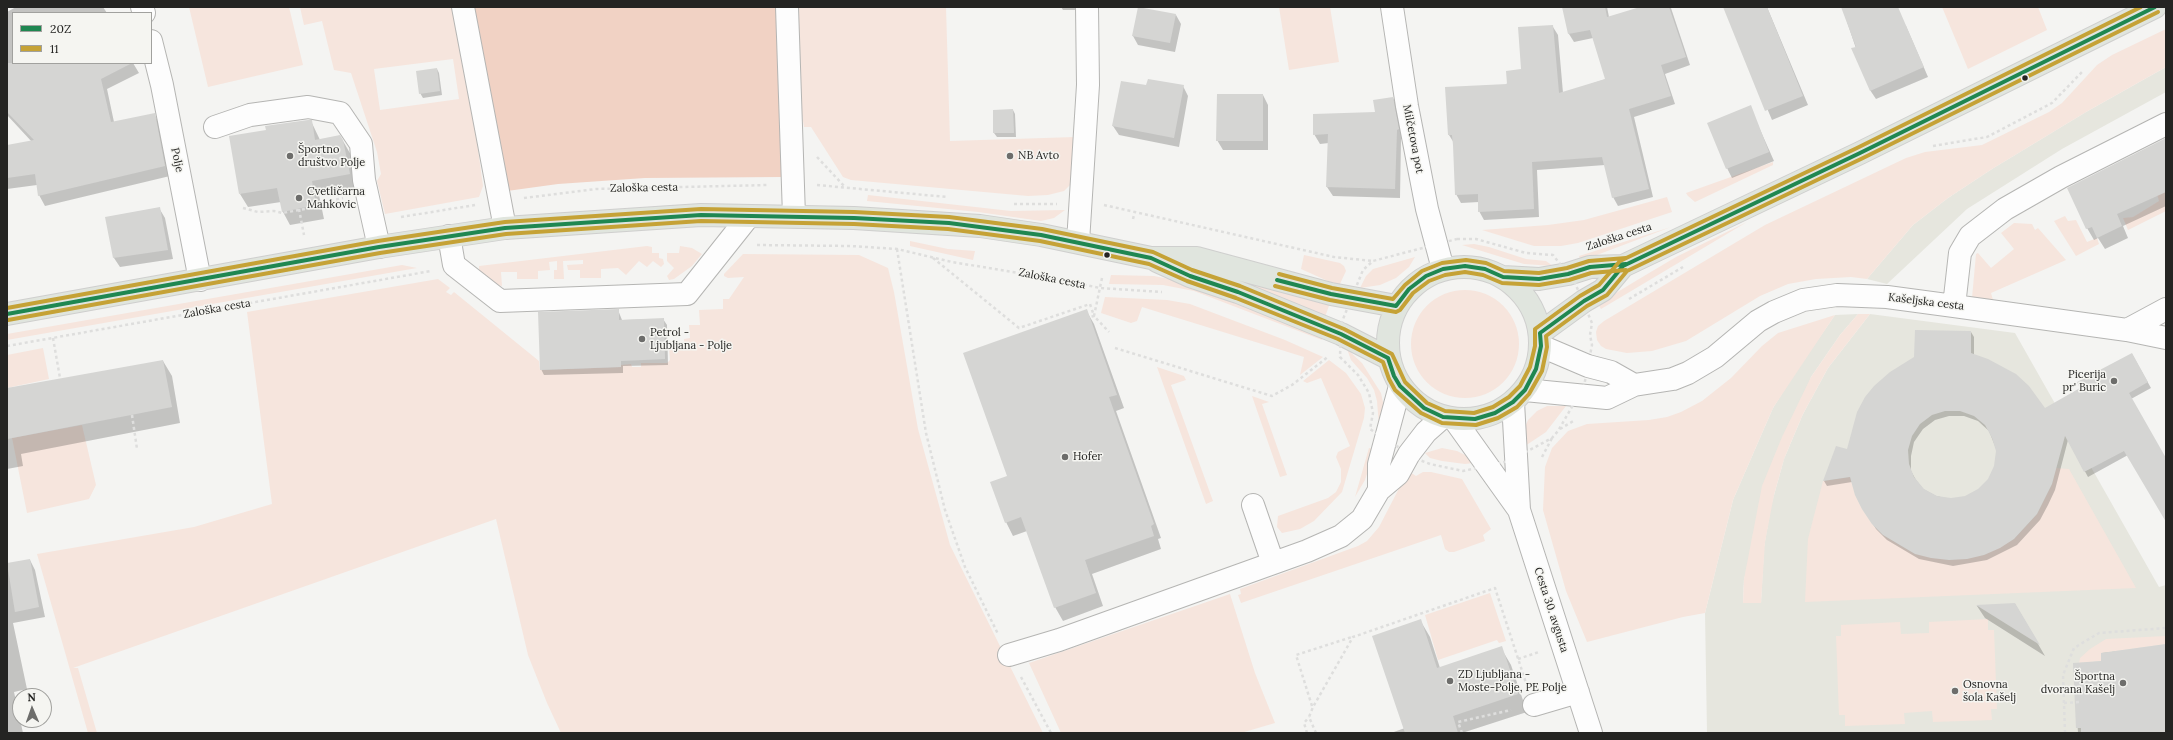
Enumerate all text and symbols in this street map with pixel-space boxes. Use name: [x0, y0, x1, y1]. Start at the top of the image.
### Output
legend: [12, 12, 152, 64]
text: 20Z: [50, 21, 71, 36]
text: 11: [50, 41, 59, 56]
unlabelled marker: [2020, 73, 2030, 83]
street label: Milčetova pot: [1400, 103, 1426, 175]
place label: Športno društvo Polje: [298, 143, 365, 169]
street label: Polje: [168, 146, 186, 174]
place label: NB Avto: [1018, 149, 1059, 163]
marker: Športno društvo Polje: [285, 151, 295, 161]
marker: NB Avto: [1005, 151, 1015, 161]
street label: Zaloška cesta: [610, 181, 678, 195]
place label: Cvetličarna Mahkovic: [307, 185, 365, 211]
marker: Cvetličarna Mahkovic: [294, 193, 304, 203]
street label: Zaloška cesta: [1585, 220, 1653, 254]
unlabelled marker: [1102, 250, 1112, 260]
street label: Zaloška cesta: [1017, 266, 1087, 292]
street label: Kašeljska cesta: [1887, 291, 1965, 313]
street label: Zaloška cesta: [182, 297, 252, 321]
place label: Petrol - Ljubljana - Polje: [650, 326, 732, 352]
marker: Petrol - Ljubljana - Polje: [637, 334, 647, 344]
place label: Picerija pr' Buric: [2062, 368, 2106, 394]
marker: Picerija pr' Buric: [2109, 376, 2119, 386]
place label: Hofer: [1073, 450, 1102, 464]
marker: Hofer: [1060, 452, 1070, 462]
street label: Cesta 30. avgusta: [1531, 566, 1571, 654]
place label: ZD Ljubljana - Moste-Polje, PE Polje: [1458, 668, 1567, 694]
place label: Športna dvorana Kašelj: [2041, 670, 2115, 696]
marker: ZD Ljubljana - Moste-Polje, PE Polje: [1445, 676, 1455, 686]
place label: Osnovna šola Kašelj: [1963, 678, 2016, 704]
marker: Športna dvorana Kašelj: [2118, 678, 2128, 688]
marker: Osnovna šola Kašelj: [1950, 686, 1960, 696]
north arrow: [12, 688, 52, 728]
text: N: [27, 690, 36, 704]

